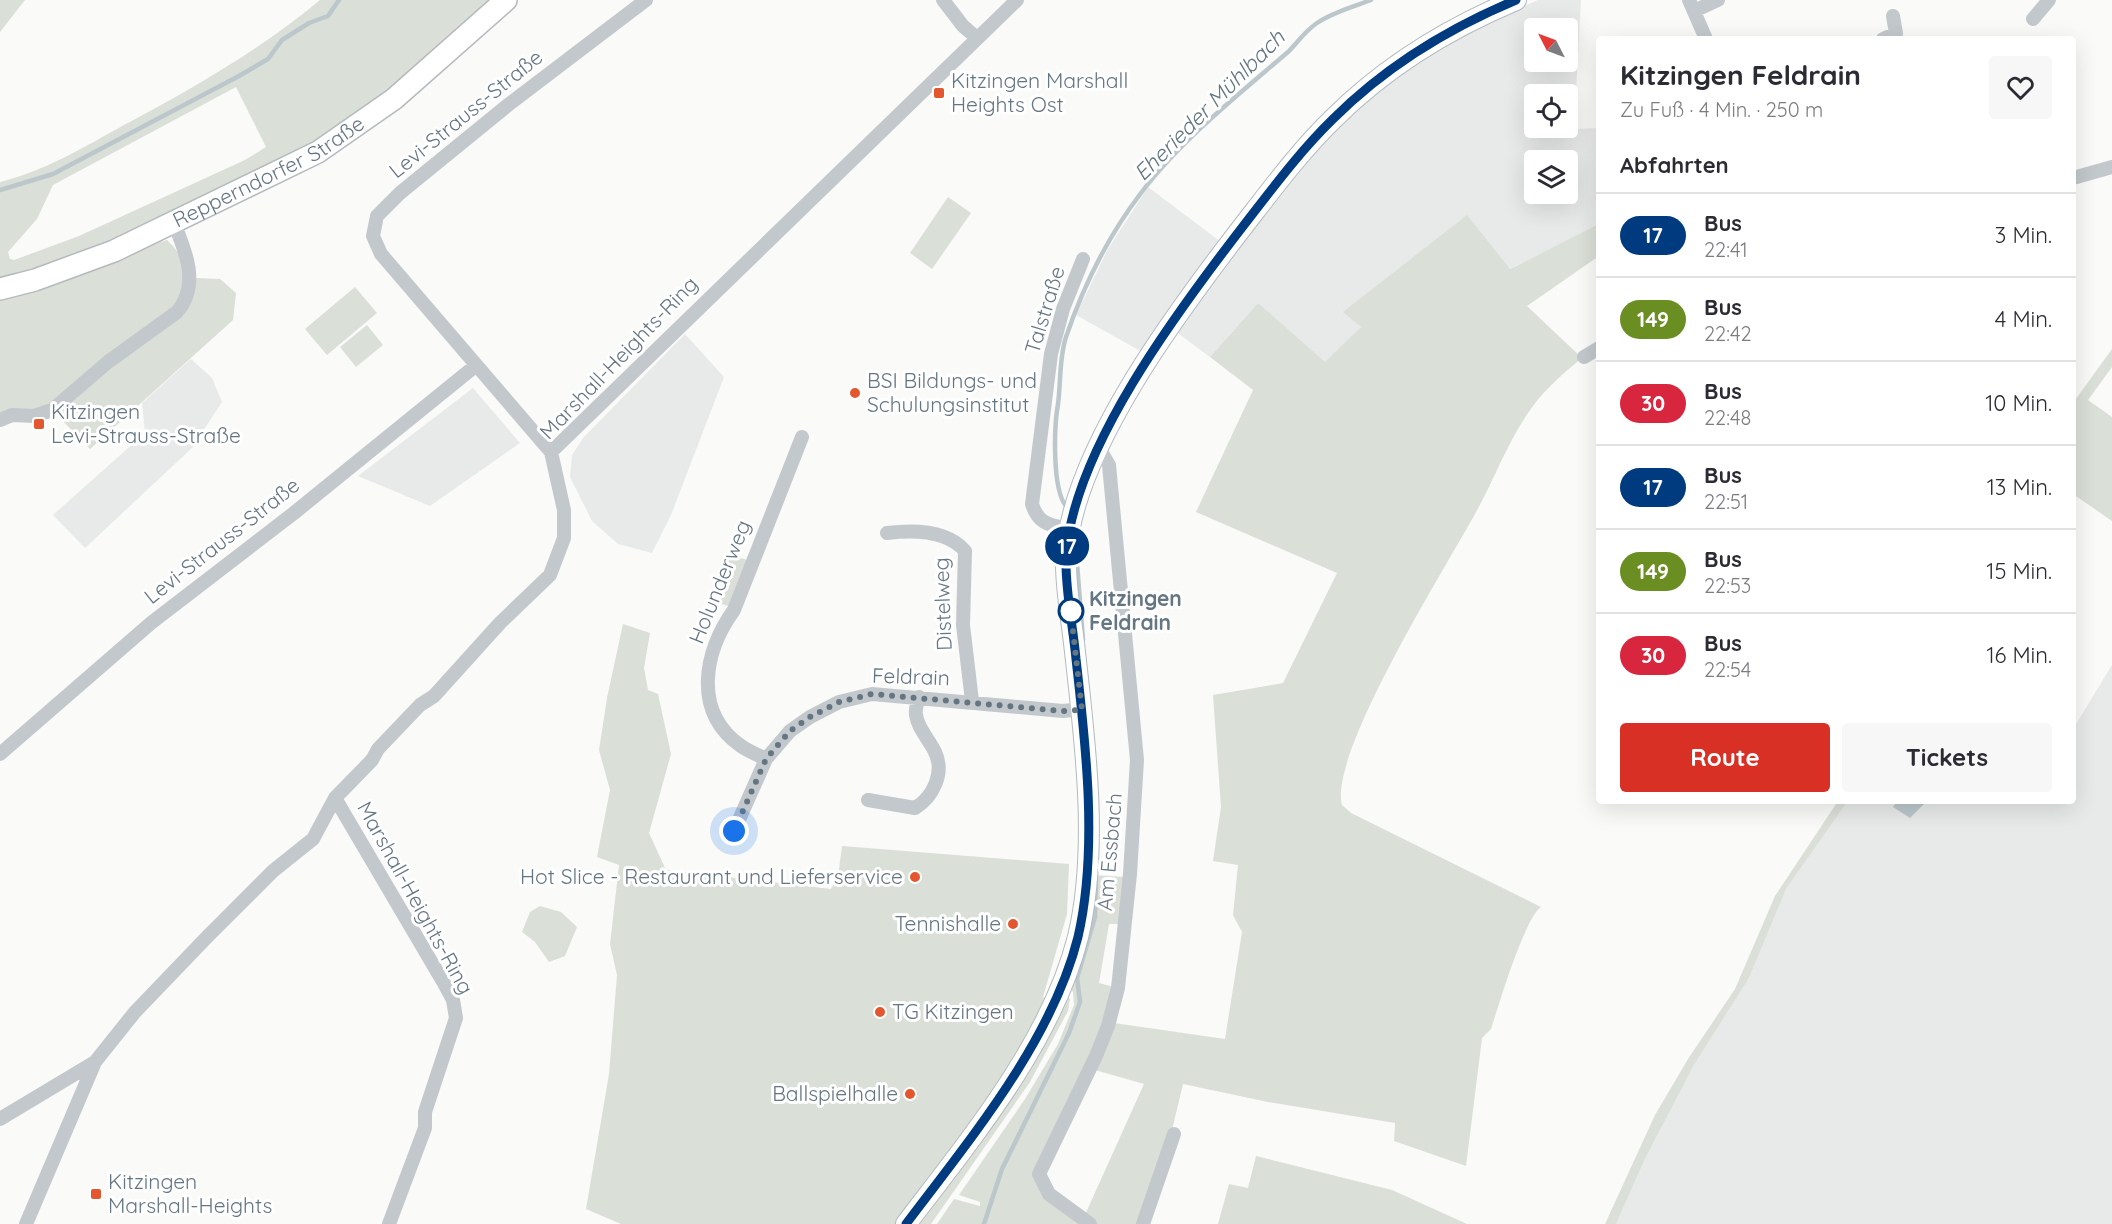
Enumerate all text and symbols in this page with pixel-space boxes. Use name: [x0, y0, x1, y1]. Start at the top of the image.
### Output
north arrow: [1524, 18, 1578, 72]
map controls: [1524, 18, 1578, 204]
water label: Eherieder Mühlbach: [1128, 23, 1291, 186]
street label: Levi-Strauss-Straße: [383, 43, 547, 183]
button: heart: [1989, 56, 2052, 119]
text: Kitzingen Feldrain: [1620, 57, 1861, 92]
place label: Kitzingen Marshall Heights Ost: [951, 67, 1128, 117]
button: locate: [1524, 84, 1578, 138]
marker: Kitzingen Marshall Heights Ost: [932, 86, 946, 100]
text: Zu Fuß · 4 Min. · 250 m: [1620, 97, 1823, 122]
street label: Repperndorfer Straße: [168, 110, 369, 233]
button: layers: [1524, 150, 1578, 204]
text: Abfahrten: [1620, 151, 1729, 179]
text: Bus: [1704, 209, 1742, 237]
text: 3 Min.: [1995, 221, 2052, 249]
text: 17: [1643, 222, 1663, 248]
text: 22:41: [1704, 237, 1748, 262]
street label: Talstraße: [1018, 263, 1070, 357]
street label: Marshall-Heights-Ring: [534, 270, 703, 444]
text: Bus: [1704, 293, 1742, 321]
text: 4 Min.: [1995, 305, 2052, 333]
text: 149: [1637, 306, 1669, 332]
text: 22:42: [1704, 321, 1752, 346]
place label: BSI Bildungs- und Schulungsinstitut: [867, 367, 1037, 417]
text: Bus: [1704, 377, 1742, 405]
marker: BSI Bildungs- und Schulungsinstitut: [848, 386, 862, 400]
text: 10 Min.: [1985, 389, 2052, 417]
text: 30: [1641, 390, 1665, 416]
place label: Kitzingen Levi-Strauss-Straße: [51, 398, 241, 448]
text: 22:48: [1704, 405, 1751, 430]
marker: Kitzingen Levi-Strauss-Straße: [32, 417, 46, 431]
text: Bus: [1704, 461, 1742, 489]
street label: Levi-Strauss-Straße: [139, 472, 304, 609]
text: 13 Min.: [1987, 473, 2052, 501]
text: 17: [1643, 474, 1663, 500]
text: 22:51: [1704, 489, 1748, 514]
street label: Holunderweg: [682, 516, 756, 647]
line badge: 17: [1040, 526, 1094, 566]
text: 17: [1057, 533, 1077, 559]
text: Bus: [1704, 545, 1742, 573]
street label: Distelweg: [927, 557, 957, 651]
text: 15 Min.: [1986, 557, 2052, 585]
text: 149: [1637, 558, 1669, 584]
text: 22:53: [1704, 573, 1751, 598]
place label: Kitzingen Feldrain: [1089, 585, 1182, 635]
marker: Kitzingen Feldrain: [1058, 598, 1084, 624]
text: Bus: [1704, 629, 1742, 657]
text: 16 Min.: [1986, 641, 2052, 669]
text: 30: [1641, 642, 1665, 668]
text: 22:54: [1704, 657, 1751, 682]
street label: Feldrain: [872, 662, 950, 690]
button: Route: [1620, 723, 1830, 792]
button: Tickets: [1842, 723, 2052, 792]
street label: Am Essbach: [1091, 792, 1127, 912]
street label: Marshall-Heights-Ring: [352, 797, 480, 998]
your location: [719, 816, 749, 846]
place label: Hot Slice - Restaurant und Lieferservice: [520, 863, 903, 889]
marker: Hot Slice - Restaurant und Lieferservice: [908, 870, 922, 884]
place label: Tennishalle: [894, 910, 1001, 936]
marker: Tennishalle: [1006, 917, 1020, 931]
place label: TG Kitzingen: [892, 998, 1014, 1024]
marker: TG Kitzingen: [873, 1005, 887, 1019]
place label: Ballspielhalle: [772, 1080, 898, 1106]
marker: Ballspielhalle: [903, 1087, 917, 1101]
place label: Kitzingen Marshall-Heights: [108, 1168, 272, 1218]
marker: Kitzingen Marshall-Heights: [89, 1187, 103, 1201]

